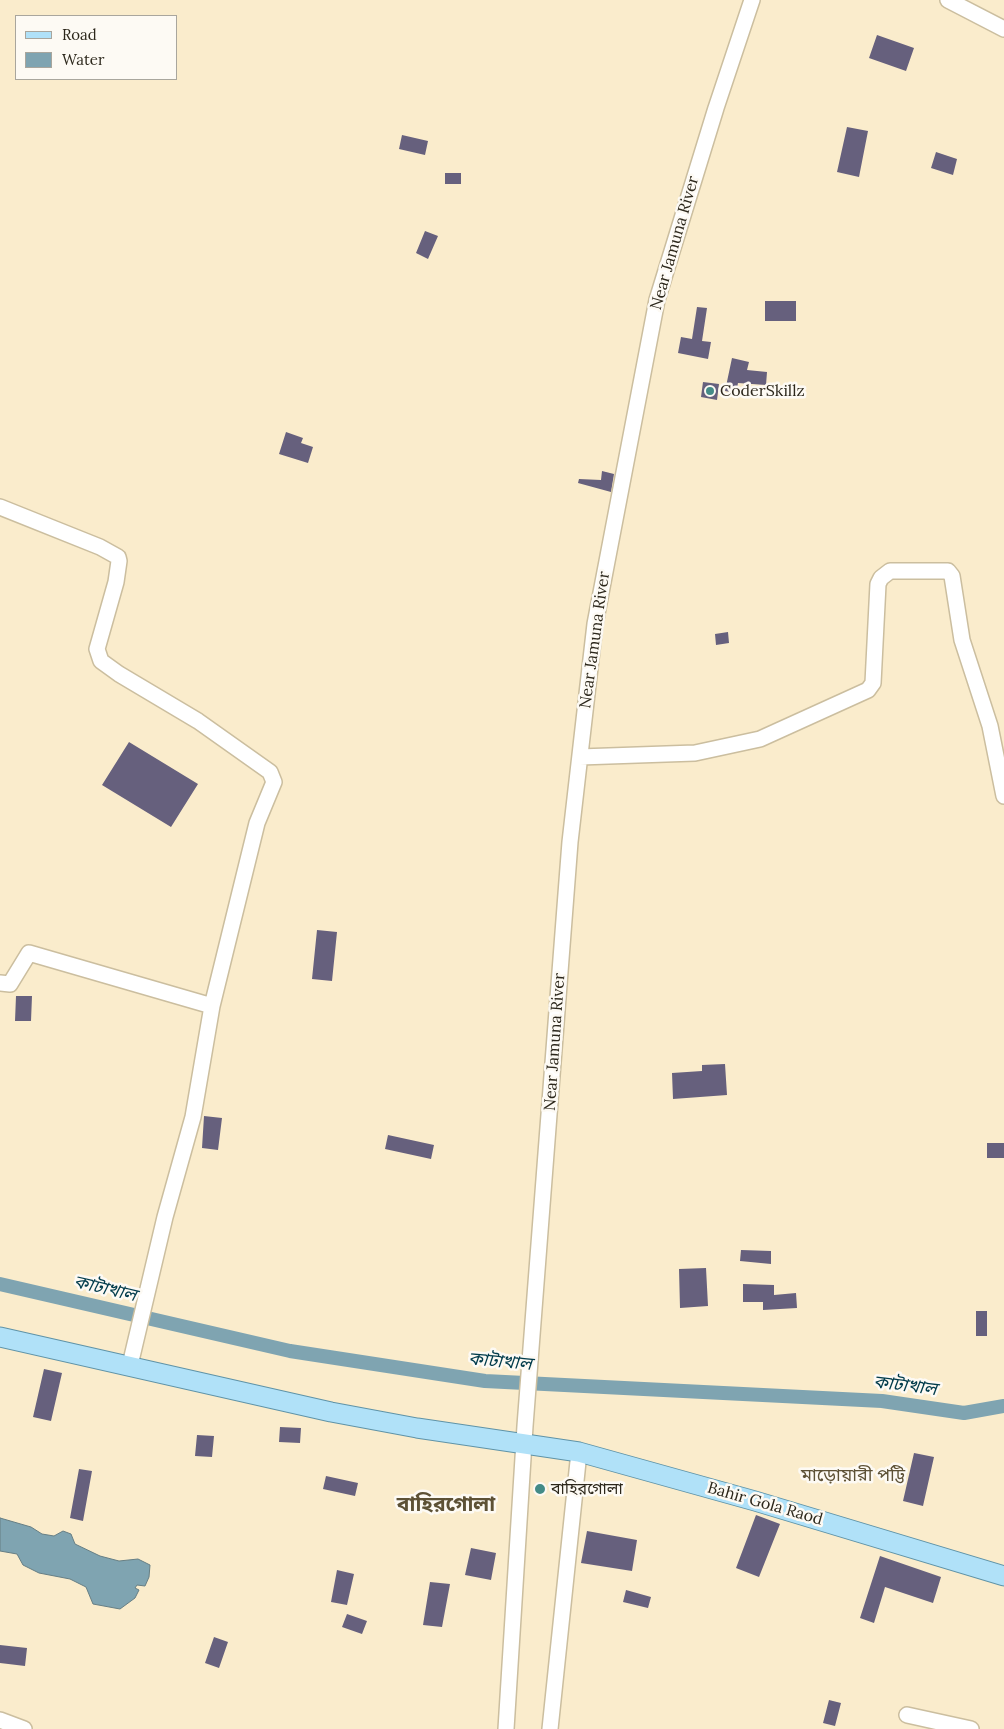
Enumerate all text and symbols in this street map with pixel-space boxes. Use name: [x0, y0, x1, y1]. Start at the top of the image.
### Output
legend: [15, 15, 178, 80]
text: Road: [62, 25, 97, 44]
text: Water: [62, 50, 104, 69]
street label: Near Jamuna River: [647, 174, 703, 312]
place label: CoderSkillz: [720, 381, 805, 401]
marker: CoderSkillz: [704, 385, 716, 397]
street label: Near Jamuna River: [576, 570, 614, 710]
street label: Near Jamuna River: [541, 972, 569, 1112]
water label: কাটাখাল: [71, 1271, 139, 1307]
water label: কাটাখাল: [467, 1348, 533, 1376]
water label: কাটাখাল: [872, 1371, 938, 1401]
district label: মাড়োয়ারী পট্টি: [801, 1465, 905, 1487]
street label: Bahir Gola Raod: [705, 1478, 825, 1530]
place label: বাহিরগোলা: [551, 1479, 623, 1499]
marker: বাহিরগোলা: [533, 1482, 547, 1496]
district label: বাহিরগোলা: [397, 1492, 495, 1518]

